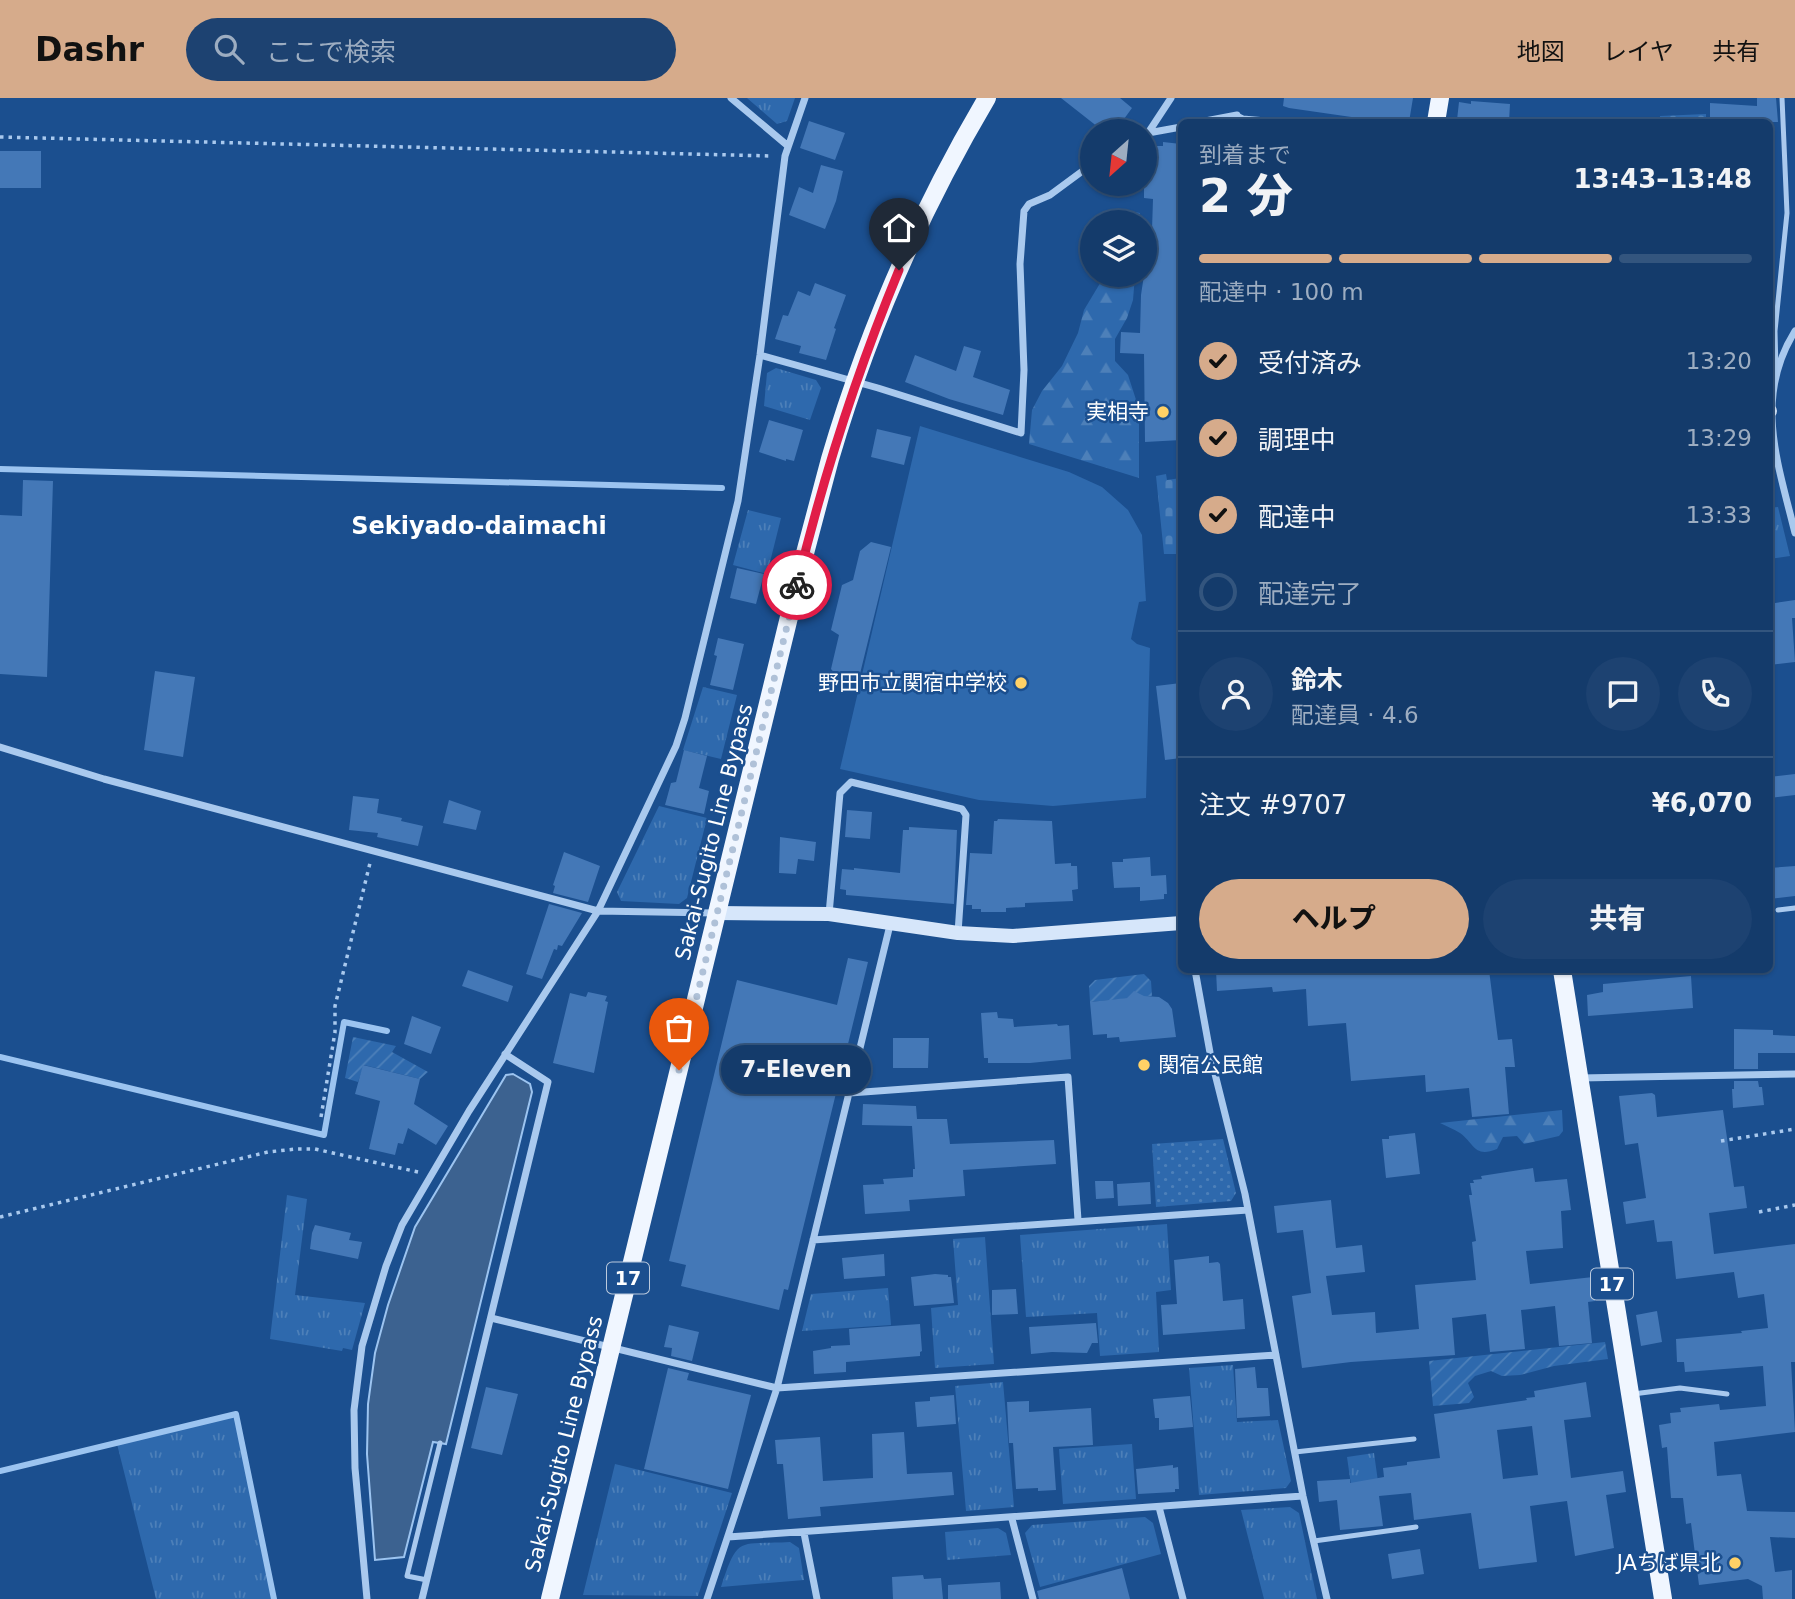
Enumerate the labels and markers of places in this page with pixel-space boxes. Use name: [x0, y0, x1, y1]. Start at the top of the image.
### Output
pin: [869, 198, 929, 270]
place label: 実相寺: [1086, 400, 1149, 424]
marker: 実相寺: [1155, 404, 1171, 420]
place label: 野田市立関宿中学校: [818, 671, 1007, 695]
marker: 野田市立関宿中学校: [1013, 675, 1029, 691]
pin: [649, 998, 709, 1070]
callout: 7-Eleven: [721, 1046, 872, 1094]
place label: 関宿公民館: [1158, 1053, 1263, 1077]
marker: 関宿公民館: [1136, 1057, 1152, 1073]
place label: JAちば県北: [1615, 1551, 1721, 1575]
marker: JAちば県北: [1727, 1555, 1743, 1571]

